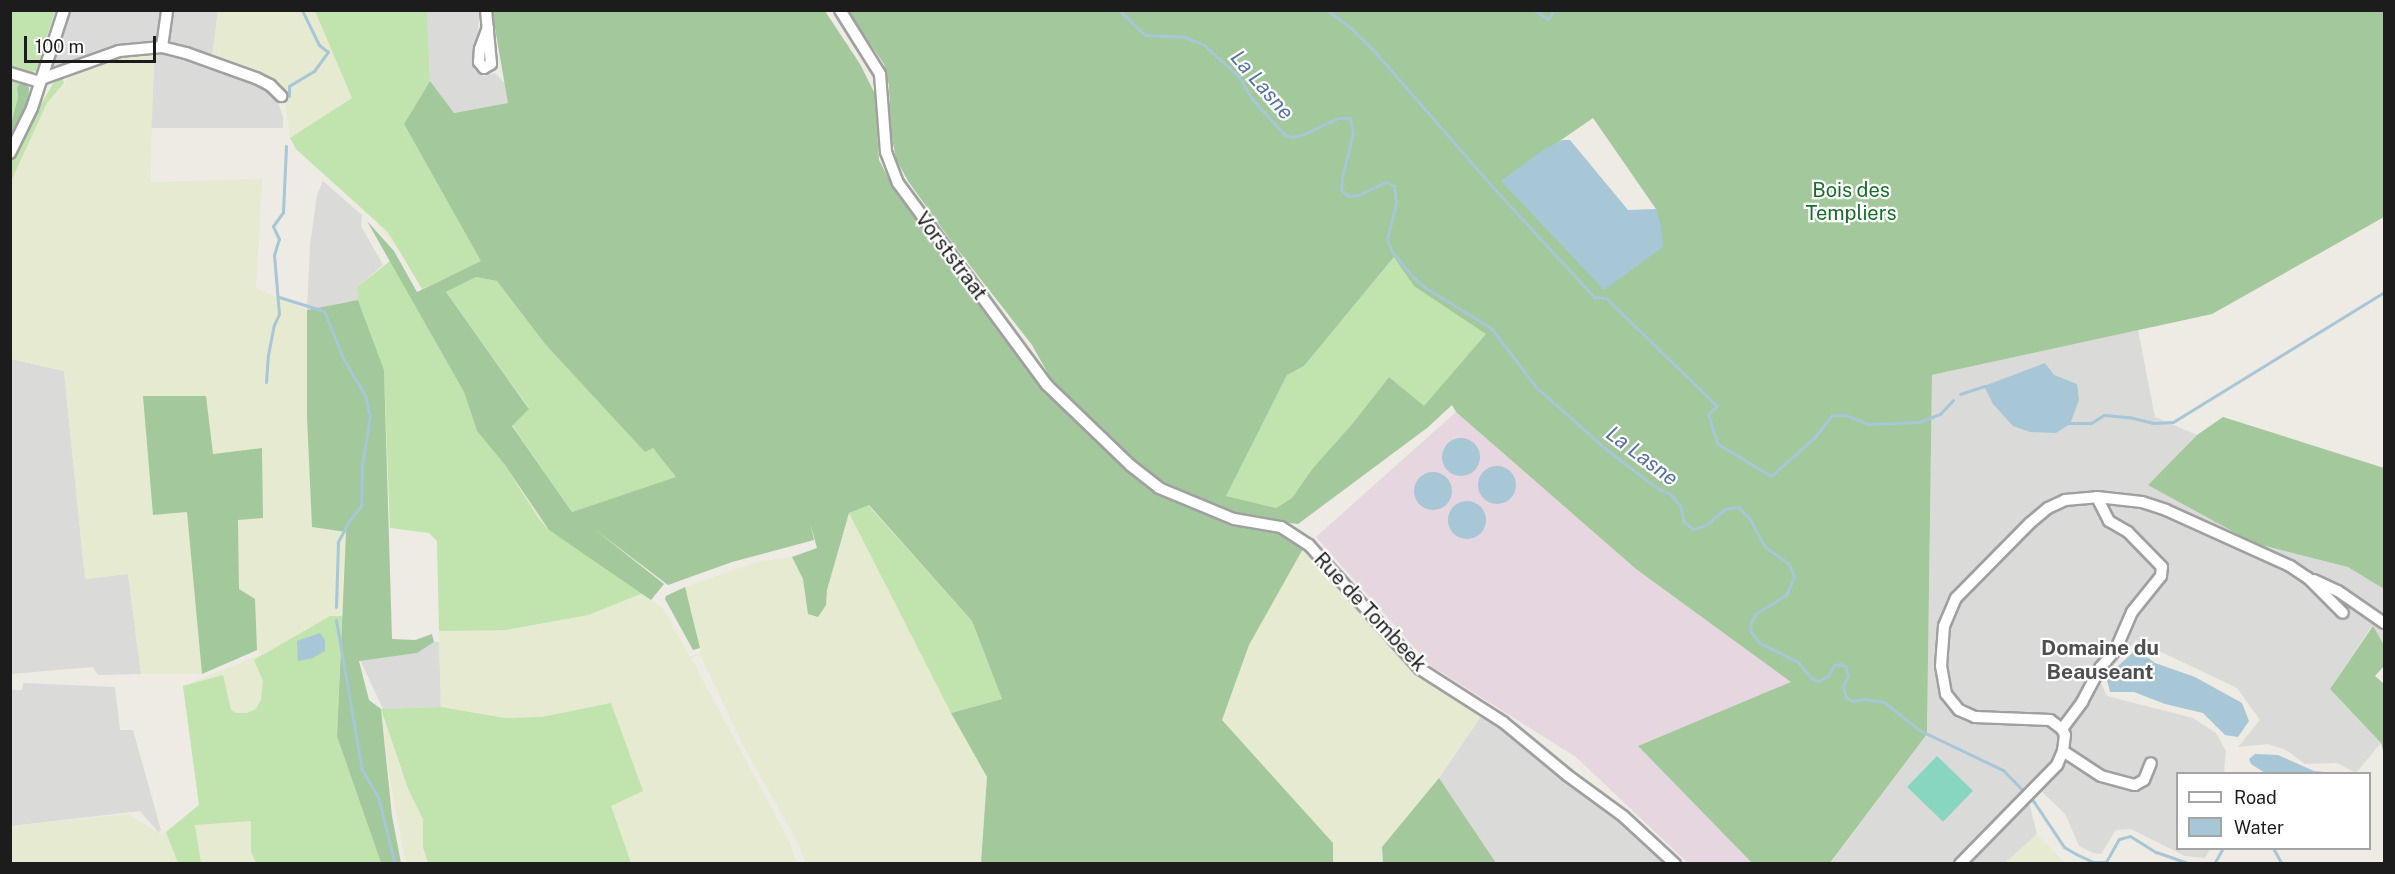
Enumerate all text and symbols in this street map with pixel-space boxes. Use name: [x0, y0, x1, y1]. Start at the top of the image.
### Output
scale bar: [27, 24, 159, 62]
text: 100 m: [35, 36, 84, 57]
water label: La Lasne: [1225, 45, 1299, 125]
park label: Bois des Templiers: [1805, 178, 1897, 225]
street label: Vorststraat: [910, 207, 992, 305]
water label: La Lasne: [1601, 421, 1683, 491]
street label: Rue de Tombeek: [1309, 547, 1431, 677]
district label: Domaine du Beauseant: [2041, 635, 2159, 685]
legend: [2176, 772, 2371, 850]
text: Road: [2234, 787, 2277, 808]
text: Water: [2234, 817, 2284, 838]

